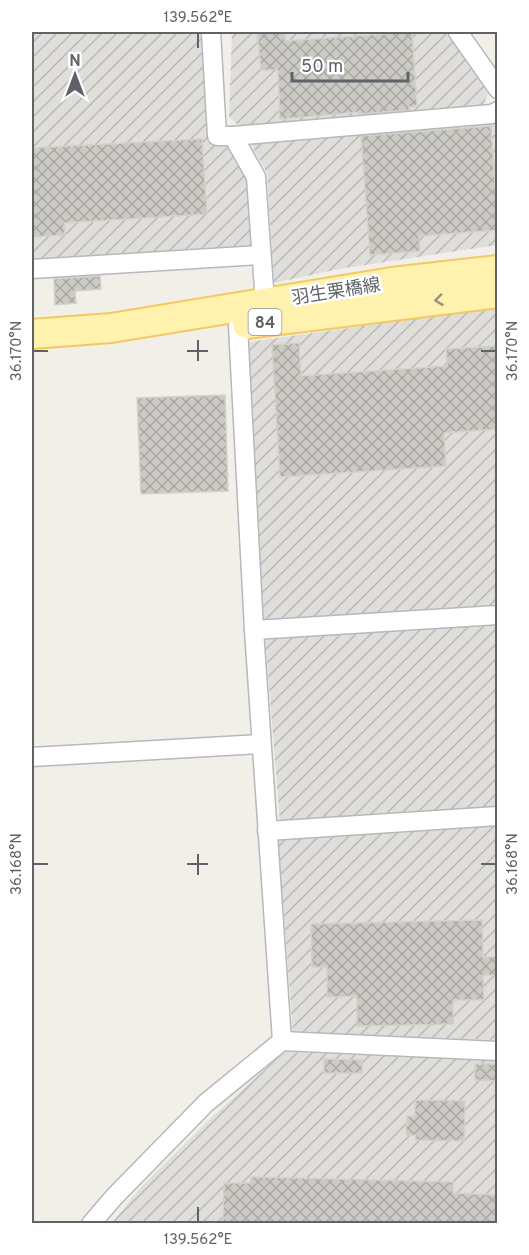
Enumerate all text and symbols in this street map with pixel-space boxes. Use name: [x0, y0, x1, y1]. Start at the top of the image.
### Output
text: 139.562°E: [163, 9, 233, 28]
north arrow: [45, 45, 105, 105]
scale bar: [292, 45, 408, 83]
text: N: [69, 52, 81, 72]
text: 50 m: [301, 56, 343, 79]
street label: 羽生栗橋線: [290, 274, 382, 311]
one-way arrow: [435, 293, 444, 306]
road number: 84: [248, 309, 282, 335]
text: 36.170°N: [8, 321, 27, 381]
text: 36.170°N: [504, 321, 523, 381]
text: 36.168°N: [8, 833, 27, 895]
text: 36.168°N: [504, 833, 523, 895]
text: 139.562°E: [163, 1231, 233, 1250]

